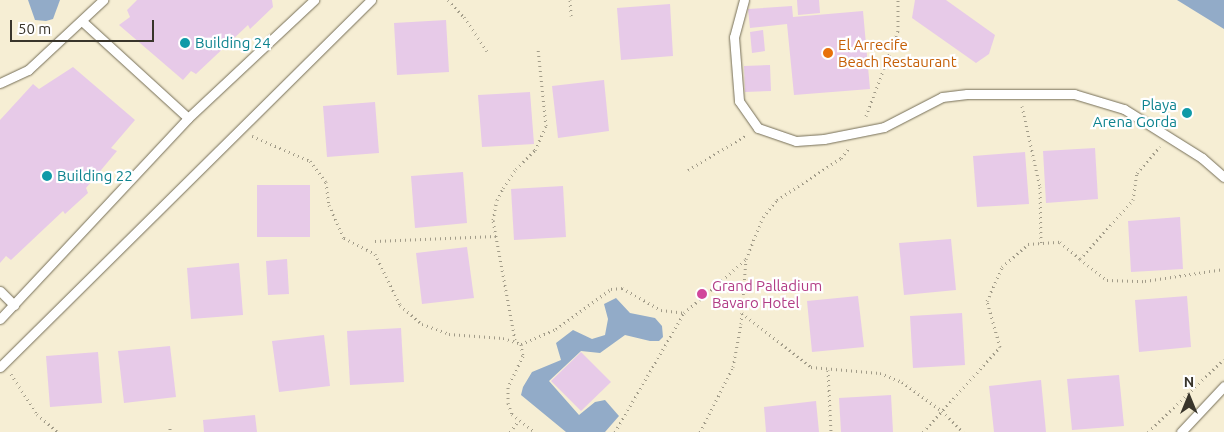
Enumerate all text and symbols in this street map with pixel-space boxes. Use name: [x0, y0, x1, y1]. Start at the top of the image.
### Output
scale bar: [12, 10, 156, 42]
text: 50 m: [18, 20, 51, 37]
place label: Building 24: [195, 34, 271, 52]
place label: El Arrecife Beach Restaurant: [838, 35, 957, 70]
marker: Building 24: [179, 37, 191, 49]
marker: El Arrecife Beach Restaurant: [822, 47, 834, 59]
place label: Playa Arena Gorda: [1093, 95, 1177, 130]
marker: Playa Arena Gorda: [1181, 107, 1193, 119]
place label: Building 22: [57, 167, 133, 185]
marker: Building 22: [41, 170, 53, 182]
place label: Grand Palladium Bavaro Hotel: [712, 276, 822, 311]
marker: Grand Palladium Bavaro Hotel: [696, 288, 708, 300]
north arrow: [1164, 372, 1214, 422]
text: N: [1184, 374, 1194, 390]

